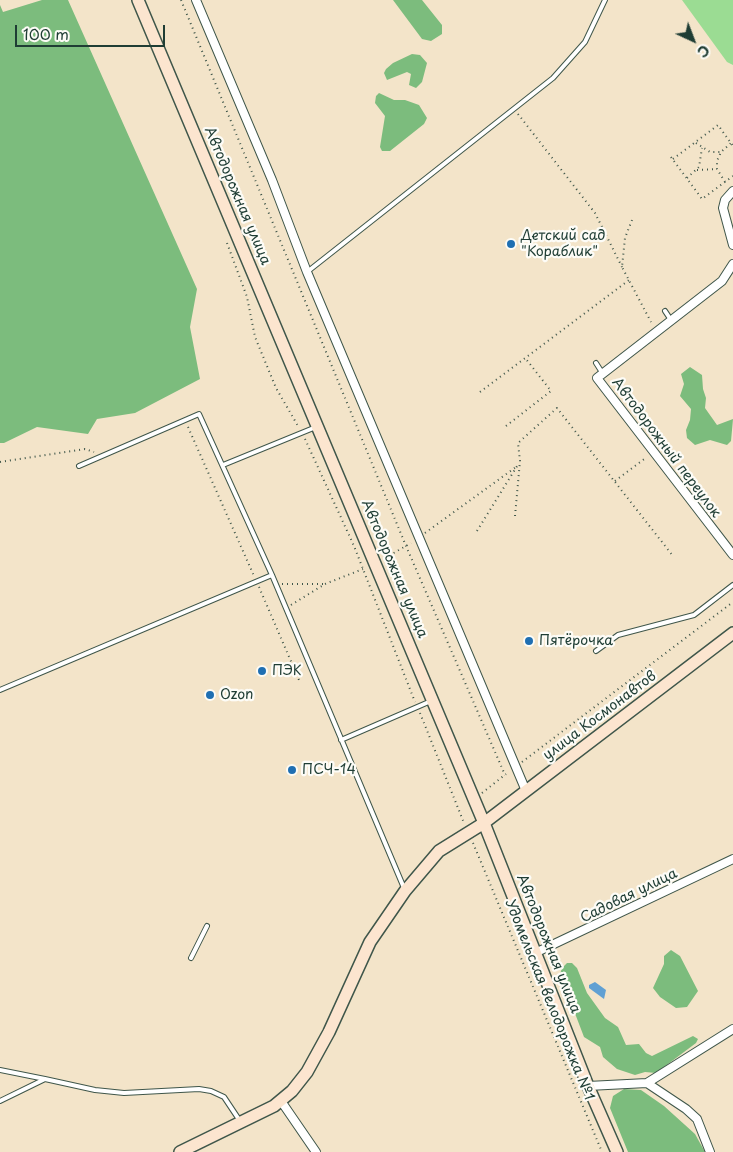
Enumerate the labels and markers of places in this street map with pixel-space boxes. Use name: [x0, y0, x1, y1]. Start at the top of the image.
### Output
place label: Детский сад "Кораблик": [521, 228, 606, 260]
marker: Детский сад "Кораблик": [505, 238, 517, 250]
place label: Пятёрочка: [539, 633, 613, 649]
marker: Пятёрочка: [523, 635, 535, 647]
place label: ПЭК: [272, 663, 302, 679]
marker: ПЭК: [256, 665, 268, 677]
place label: Ozon: [220, 687, 253, 703]
marker: Ozon: [204, 689, 216, 701]
place label: ПСЧ-14: [302, 762, 356, 778]
marker: ПСЧ-14: [286, 764, 298, 776]

